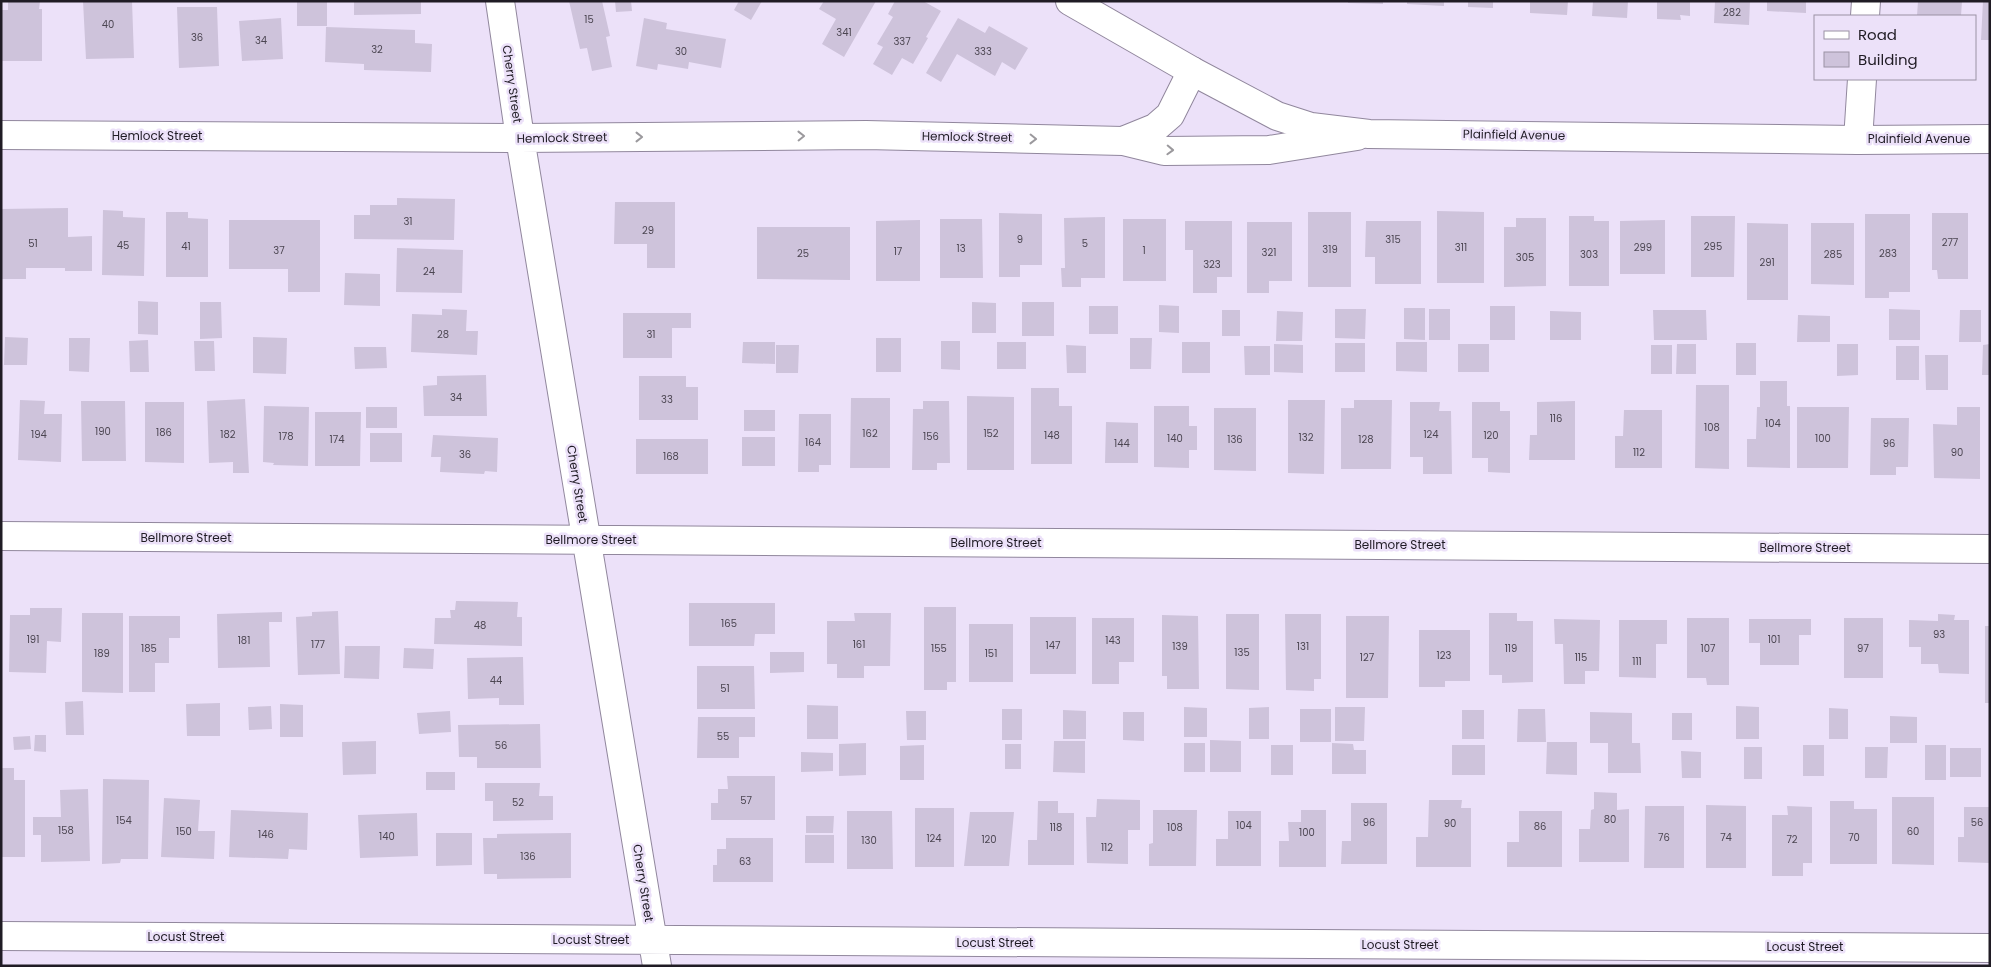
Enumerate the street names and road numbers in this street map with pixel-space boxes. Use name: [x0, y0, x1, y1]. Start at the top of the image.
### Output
street label: Cherry Street: [499, 44, 526, 124]
street label: Plainfield Avenue: [1463, 125, 1565, 144]
street label: Hemlock Street: [112, 127, 202, 144]
street label: Hemlock Street: [922, 127, 1012, 146]
street label: Hemlock Street: [517, 128, 607, 147]
street label: Plainfield Avenue: [1868, 130, 1970, 147]
street label: Cherry Street: [563, 444, 592, 524]
street label: Bellmore Street: [141, 529, 232, 546]
street label: Bellmore Street: [546, 531, 637, 548]
street label: Bellmore Street: [951, 534, 1042, 551]
street label: Bellmore Street: [1355, 536, 1446, 553]
street label: Bellmore Street: [1760, 539, 1851, 556]
street label: Cherry Street: [629, 843, 658, 923]
street label: Locust Street: [148, 928, 224, 945]
street label: Locust Street: [553, 931, 629, 948]
street label: Locust Street: [957, 934, 1033, 951]
street label: Locust Street: [1362, 936, 1438, 953]
street label: Locust Street: [1767, 938, 1843, 955]

